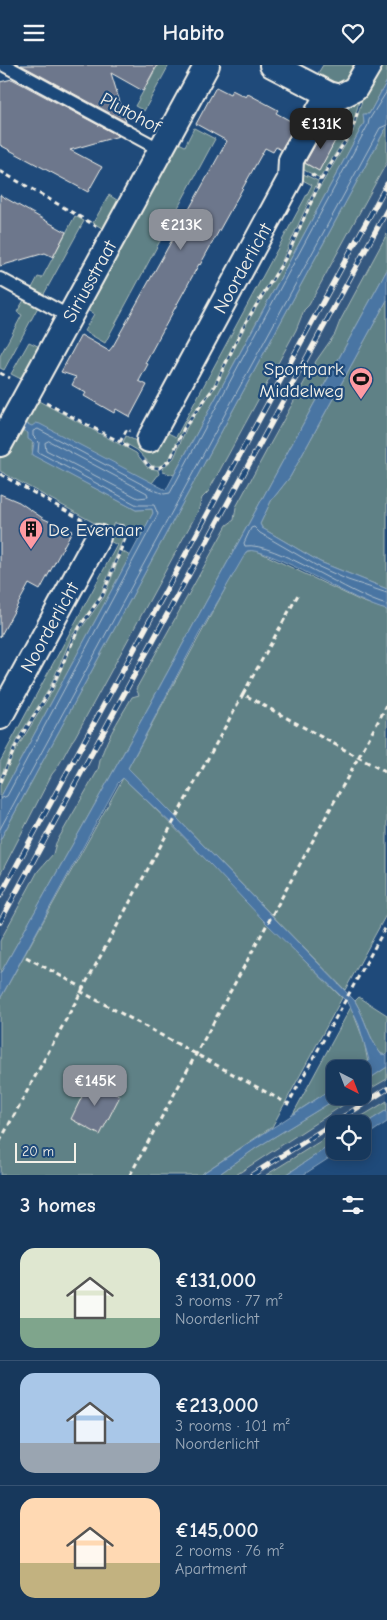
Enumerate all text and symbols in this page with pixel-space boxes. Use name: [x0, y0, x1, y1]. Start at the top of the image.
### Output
icon: menu: [20, 19, 48, 47]
icon: heart: [339, 19, 367, 47]
text: Habito: [163, 20, 224, 46]
street label: Plutohof: [97, 88, 166, 139]
pin: €131K: [286, 107, 356, 150]
text: €131K: [301, 115, 341, 133]
pin: €213K: [146, 209, 216, 251]
text: €213K: [160, 216, 202, 234]
street label: Noorderlicht: [209, 219, 277, 318]
street label: Siriusstraat: [58, 236, 122, 326]
place label: Sportpark Middelweg: [259, 358, 345, 402]
sports icon: Sportpark Middelweg: [348, 366, 374, 400]
building icon: De Evenaar: [18, 516, 44, 550]
place label: De Evenaar: [48, 519, 142, 541]
street label: Noorderlicht: [16, 578, 84, 677]
north arrow: [326, 1060, 371, 1105]
map controls: [326, 1060, 371, 1160]
pin: €145K: [60, 1065, 130, 1107]
text: €145K: [74, 1072, 116, 1090]
button: locate: [326, 1115, 371, 1160]
scale bar: [15, 1140, 76, 1163]
text: 20 m: [22, 1143, 54, 1160]
icon: filters: [339, 1191, 367, 1219]
text: 3 homes: [20, 1193, 96, 1217]
icon: home: [60, 1268, 120, 1328]
text: €131,000: [175, 1268, 256, 1292]
text: 3 rooms · 77 m²: [175, 1292, 283, 1310]
text: Noorderlicht: [175, 1310, 259, 1328]
icon: home: [60, 1393, 120, 1453]
text: €213,000: [175, 1393, 259, 1417]
text: 3 rooms · 101 m²: [175, 1417, 290, 1435]
text: Noorderlicht: [175, 1435, 259, 1453]
icon: home: [60, 1518, 120, 1578]
text: €145,000: [175, 1518, 259, 1542]
text: 2 rooms · 76 m²: [175, 1542, 284, 1560]
text: Apartment: [175, 1560, 247, 1578]

